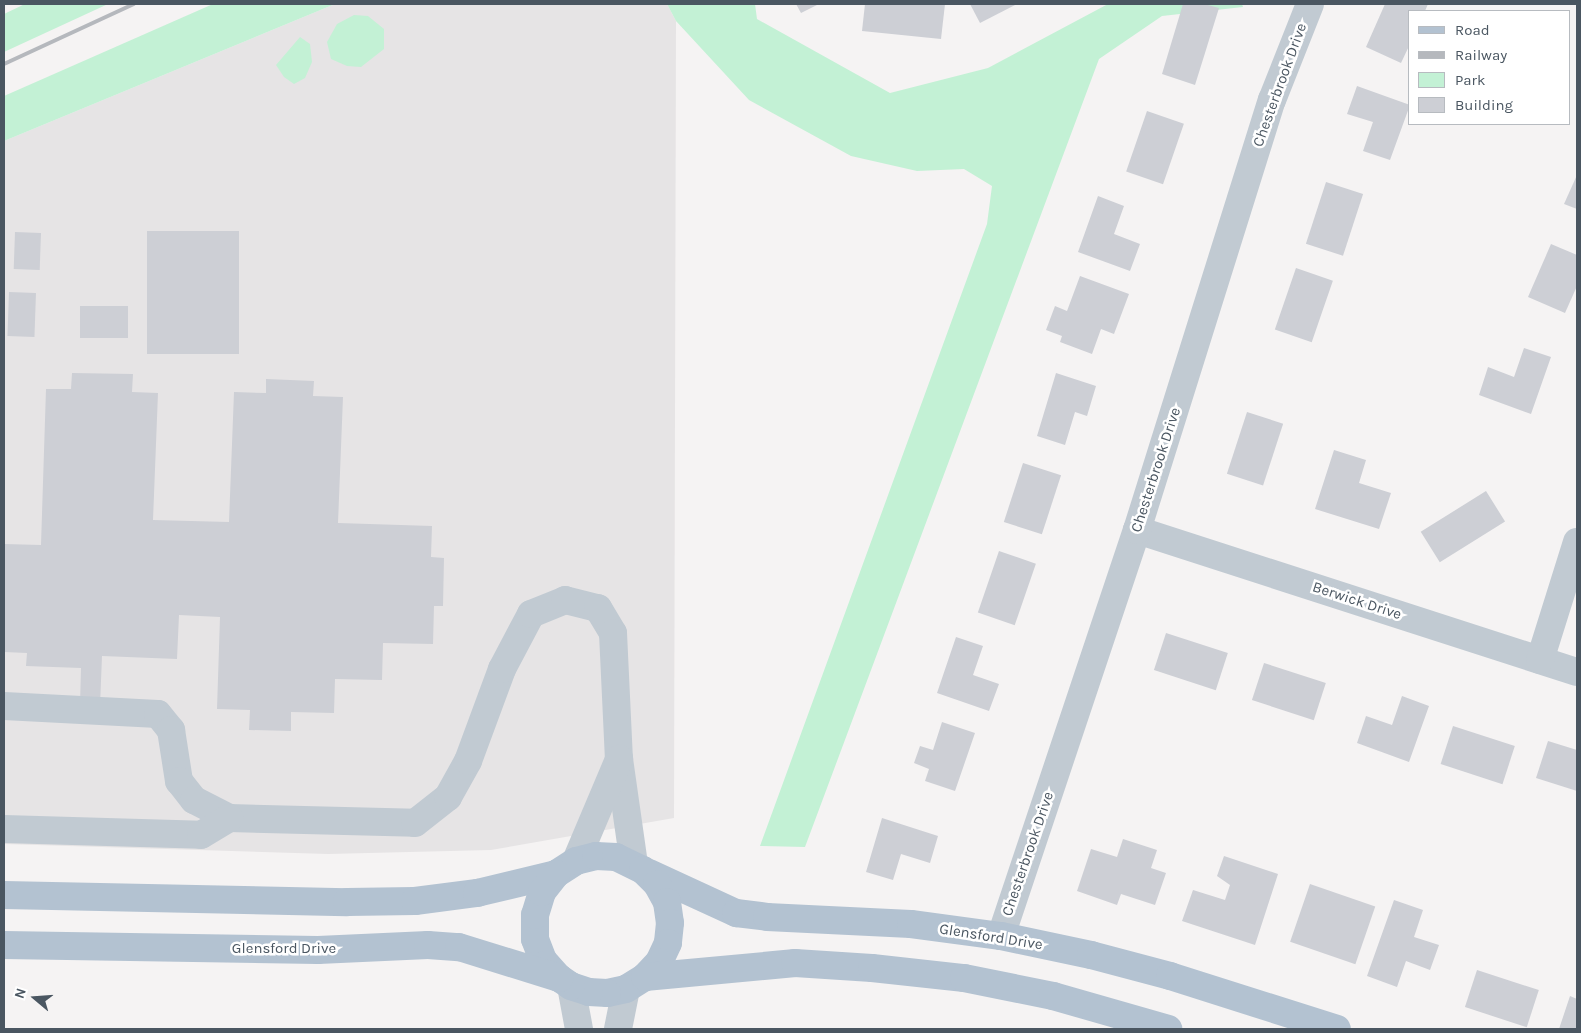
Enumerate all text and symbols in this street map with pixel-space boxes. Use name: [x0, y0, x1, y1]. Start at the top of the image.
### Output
legend: [1408, 10, 1571, 125]
street label: Chesterbrook Drive: [1249, 21, 1311, 149]
text: Road: [1455, 21, 1490, 39]
text: Railway: [1455, 46, 1507, 64]
text: Park: [1455, 71, 1485, 89]
text: Building: [1455, 96, 1513, 114]
street label: Chesterbrook Drive: [1127, 405, 1185, 535]
street label: Berwick Drive: [1310, 578, 1404, 624]
street label: Chesterbrook Drive: [998, 789, 1058, 919]
street label: Glensford Drive: [938, 920, 1044, 954]
street label: Glensford Drive: [232, 940, 336, 958]
north arrow: [10, 973, 60, 1023]
text: N: [11, 986, 30, 1001]

